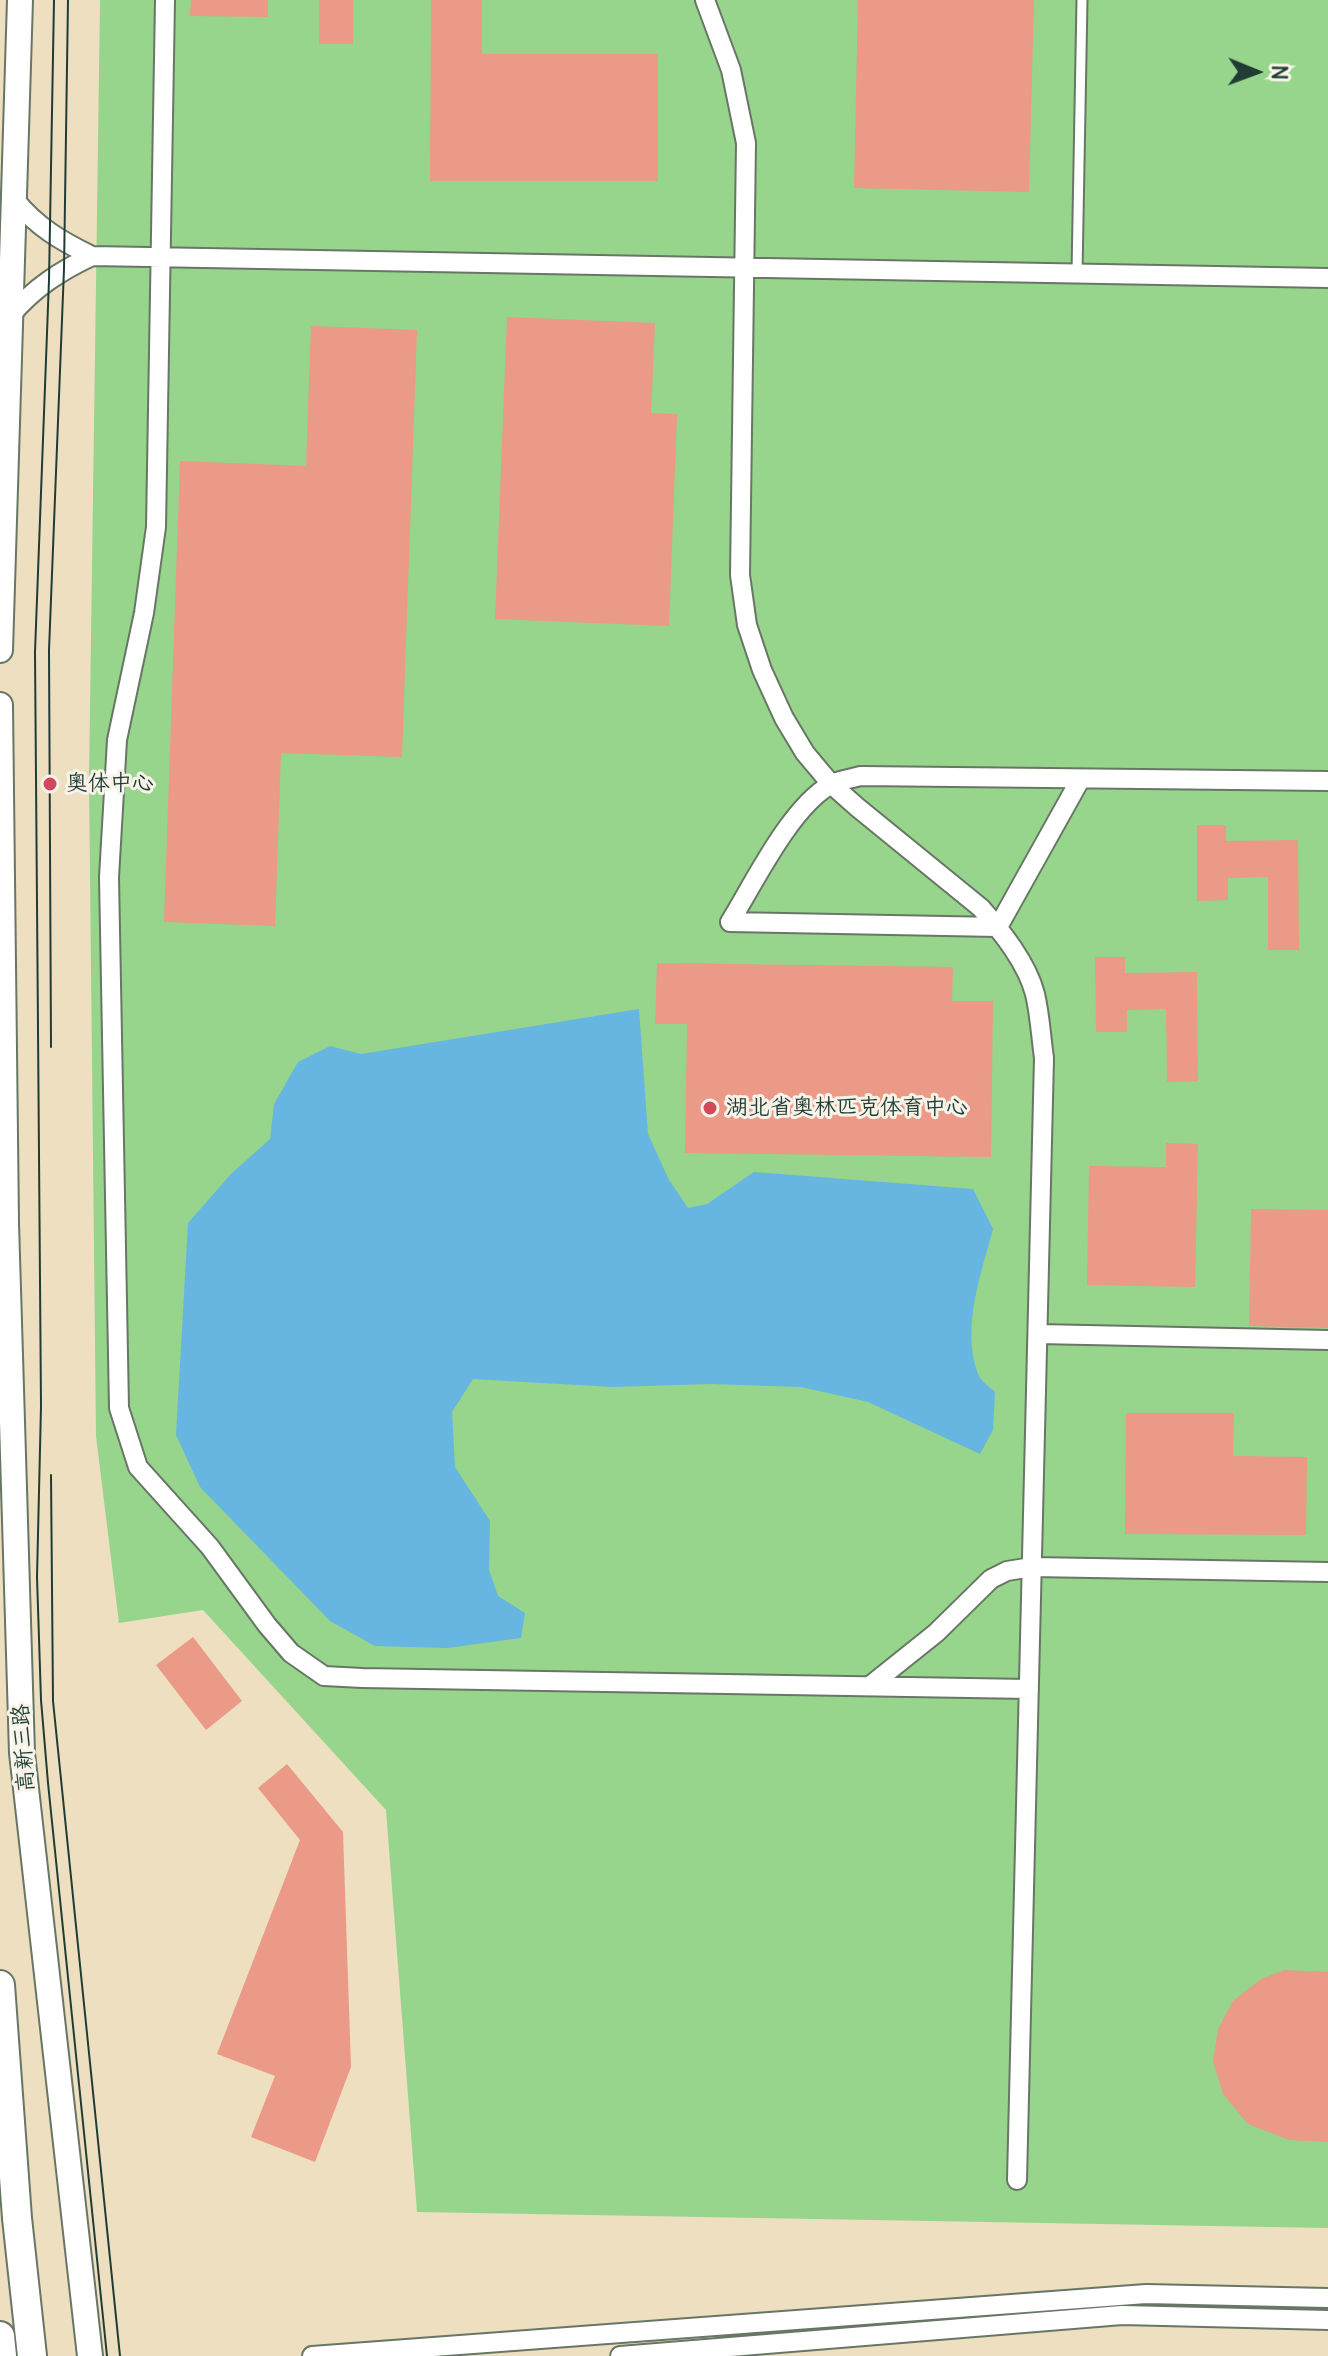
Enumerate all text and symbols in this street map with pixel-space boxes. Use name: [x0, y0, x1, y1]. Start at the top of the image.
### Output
north arrow: [1216, 32, 1296, 112]
text: N: [1266, 65, 1294, 80]
place label: 奥体中心: [66, 771, 154, 797]
marker: 奥体中心: [41, 775, 59, 793]
place label: 湖北省奥林匹克体育中心: [726, 1095, 968, 1121]
marker: 湖北省奥林匹克体育中心: [701, 1099, 719, 1117]
street label: 高新三路: [8, 1703, 40, 1793]

